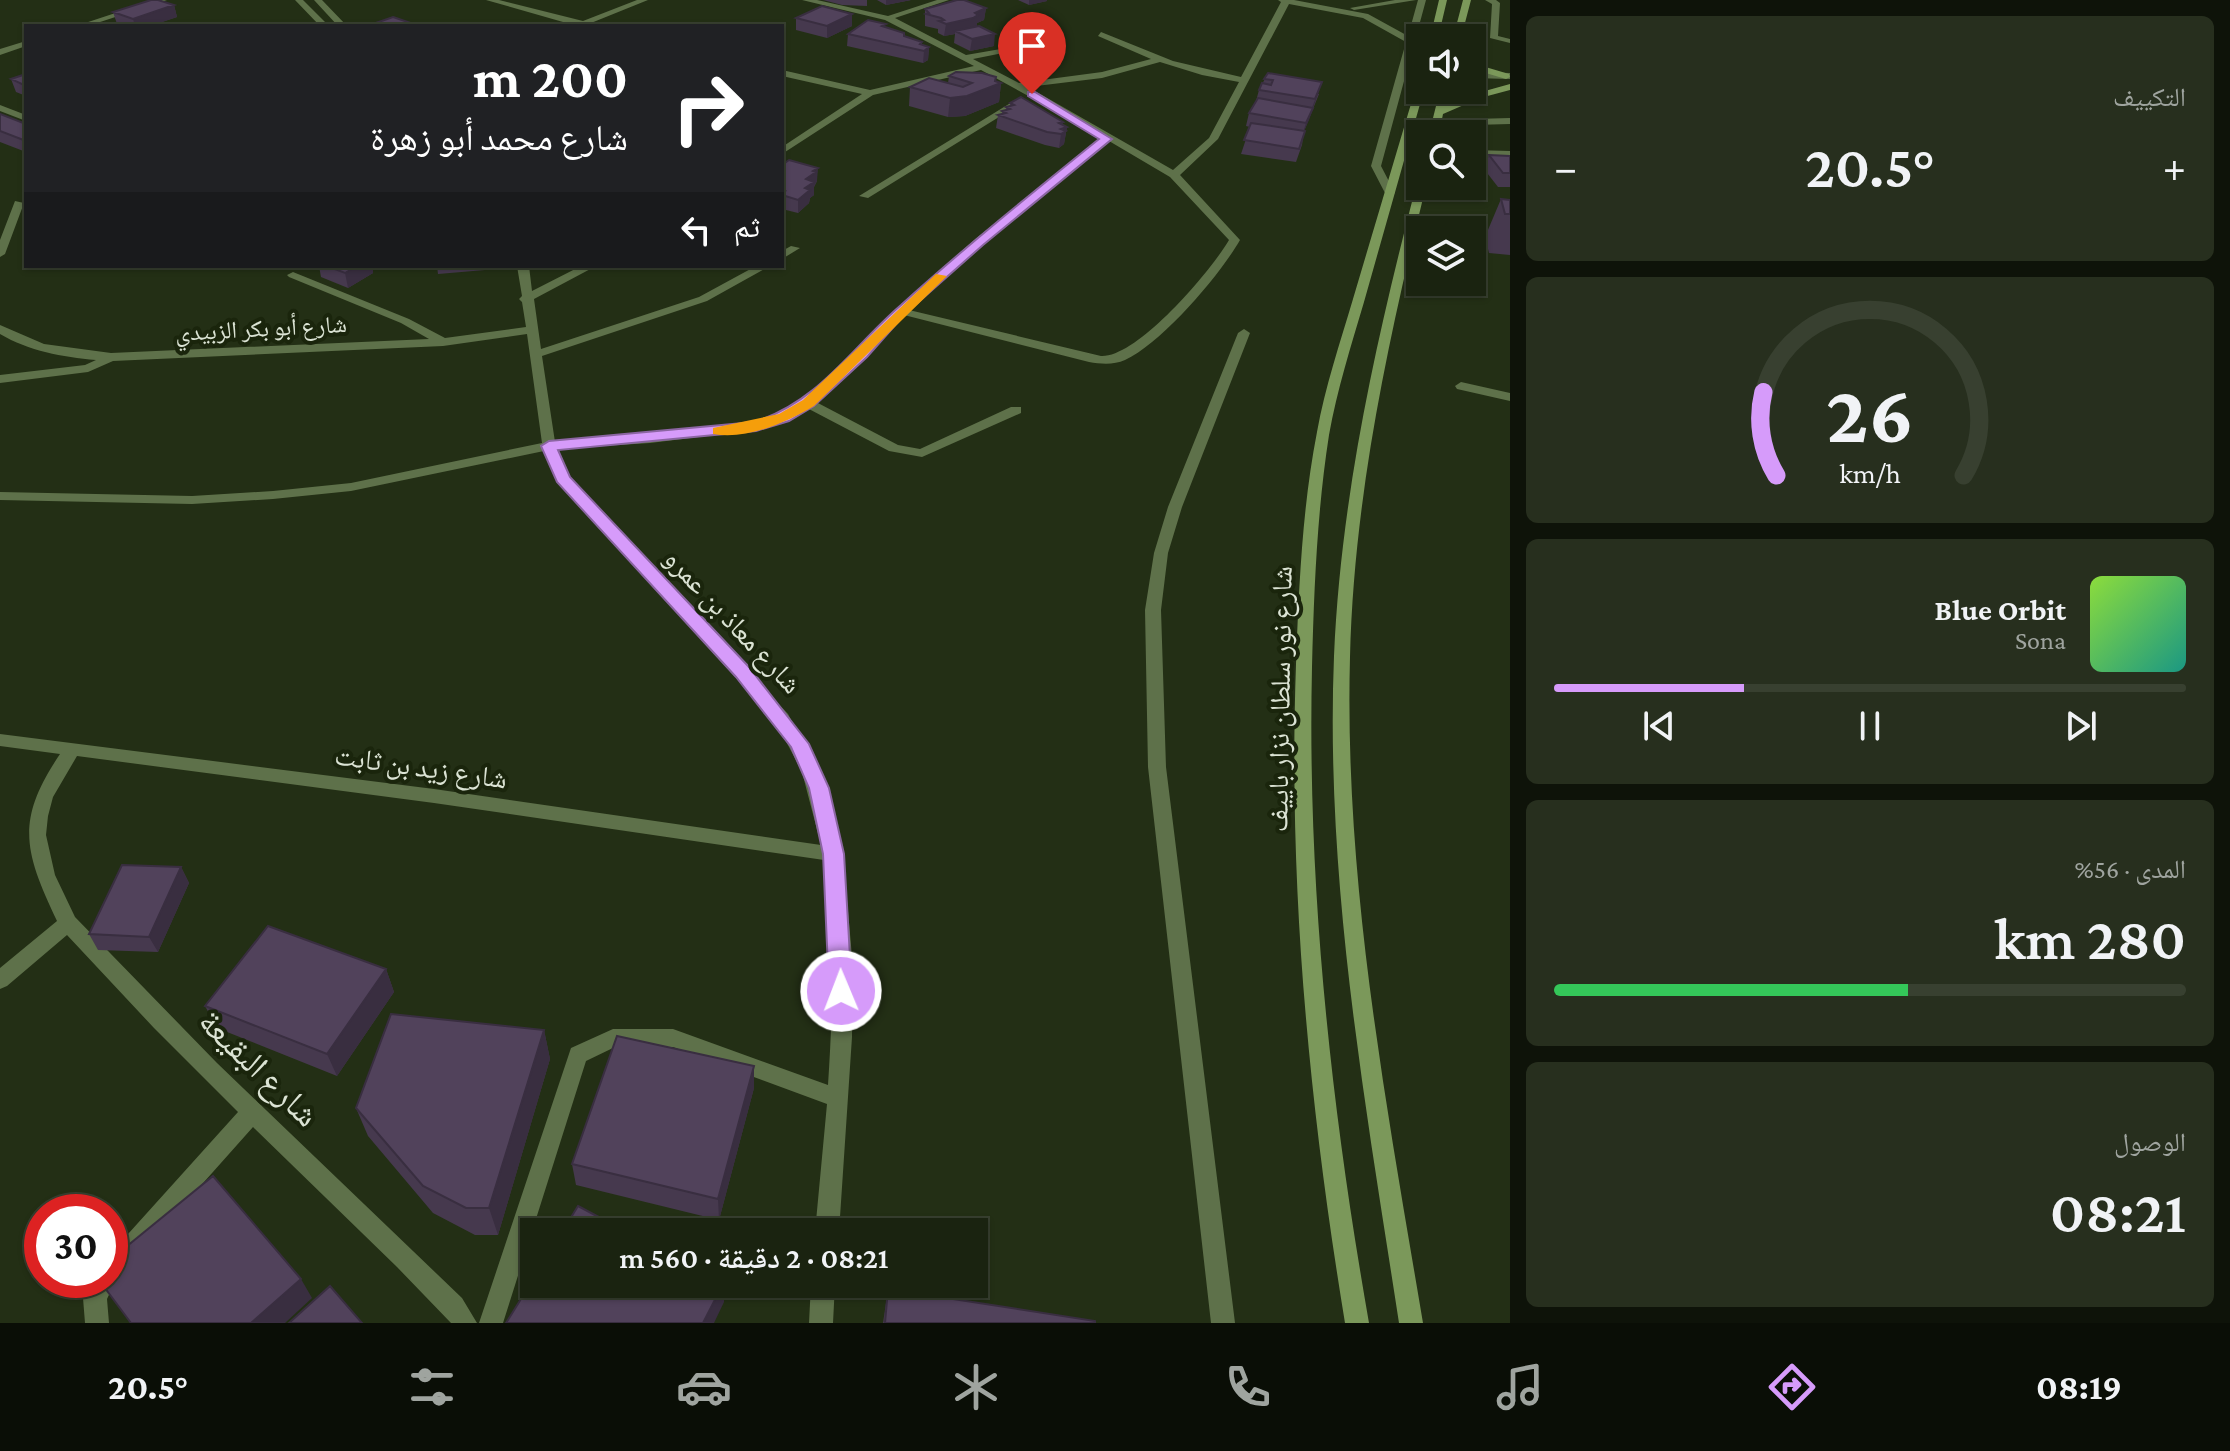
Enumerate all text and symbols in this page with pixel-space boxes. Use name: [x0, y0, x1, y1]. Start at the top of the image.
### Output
pin: [998, 12, 1066, 94]
icon: arrive: [1010, 24, 1054, 68]
map controls: [1406, 24, 1486, 296]
button: sound: [1406, 24, 1486, 104]
text: 200 m: [473, 47, 628, 109]
icon: right: [656, 56, 760, 160]
text: التكييف: [2113, 83, 2186, 112]
text: شارع محمد أبو زهرة: [370, 118, 628, 158]
button: search: [1406, 120, 1486, 200]
text: 20.5°: [1805, 133, 1935, 200]
text: −: [1554, 143, 1577, 191]
text: +: [2163, 143, 2186, 191]
icon: left: [674, 208, 718, 252]
text: ثم: [734, 210, 760, 243]
button: layers: [1406, 216, 1486, 296]
street label: شارع أبو بكر الزبيدي: [174, 310, 348, 352]
text: 26: [1826, 367, 1914, 460]
text: km/h: [1839, 457, 1901, 489]
street label: شارع معاذ بن عمرو: [657, 542, 808, 701]
street label: شارع نور سلطان نزار باييف: [1262, 566, 1300, 832]
text: Blue Orbit: [1935, 593, 2066, 626]
text: Sona: [2015, 626, 2066, 655]
icon: previous: [1637, 704, 1681, 748]
icon: pause: [1848, 704, 1892, 748]
icon: next: [2059, 704, 2103, 748]
street label: شارع زيد بن ثابت: [332, 740, 509, 796]
text: المدى · 56%: [2075, 855, 2186, 884]
text: 280 km: [1994, 905, 2186, 972]
position arrow: [799, 949, 883, 1033]
street label: شارع البقيعة: [190, 1002, 326, 1136]
text: الوصول: [2114, 1128, 2186, 1157]
text: 08:21: [2050, 1178, 2186, 1245]
speed limit sign: 30: [24, 1194, 128, 1298]
text: 08:21 · 2 دقيقة · 560 m: [619, 1241, 889, 1274]
icon: filters: [404, 1359, 460, 1415]
icon: car: [676, 1359, 732, 1415]
icon: climate: [948, 1359, 1004, 1415]
icon: phone: [1220, 1359, 1276, 1415]
icon: music: [1492, 1359, 1548, 1415]
icon: directions: [1764, 1359, 1820, 1415]
text: 20.5°: [108, 1367, 188, 1407]
text: 08:19: [2036, 1367, 2122, 1407]

